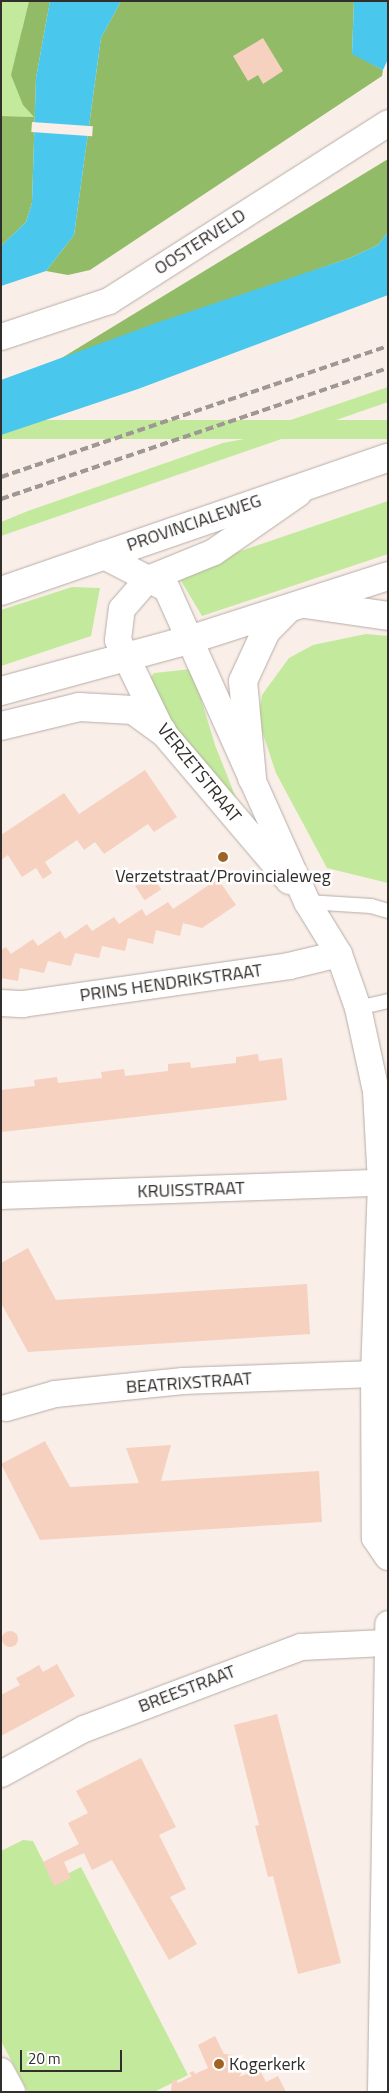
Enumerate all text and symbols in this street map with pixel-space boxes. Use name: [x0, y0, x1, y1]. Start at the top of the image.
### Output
street label: OOSTERVELD: [150, 204, 250, 280]
street label: PROVINCIALEWEG: [124, 490, 264, 556]
street label: VERZETSTRAAT: [153, 719, 245, 827]
marker: Verzetstraat/Provincialeweg: [217, 851, 229, 863]
place label: Verzetstraat/Provincialeweg: [115, 865, 331, 887]
street label: PRINS HENDRIKSTRAAT: [78, 960, 264, 1006]
street label: KRUISSTRAAT: [137, 1177, 245, 1203]
street label: BEATRIXSTRAAT: [125, 1368, 253, 1398]
street label: BREESTRAAT: [135, 1661, 239, 1717]
scale bar: [22, 2040, 125, 2072]
text: 20 m: [28, 2047, 61, 2070]
place label: Kogerkerk: [229, 2053, 305, 2075]
marker: Kogerkerk: [213, 2058, 225, 2070]

